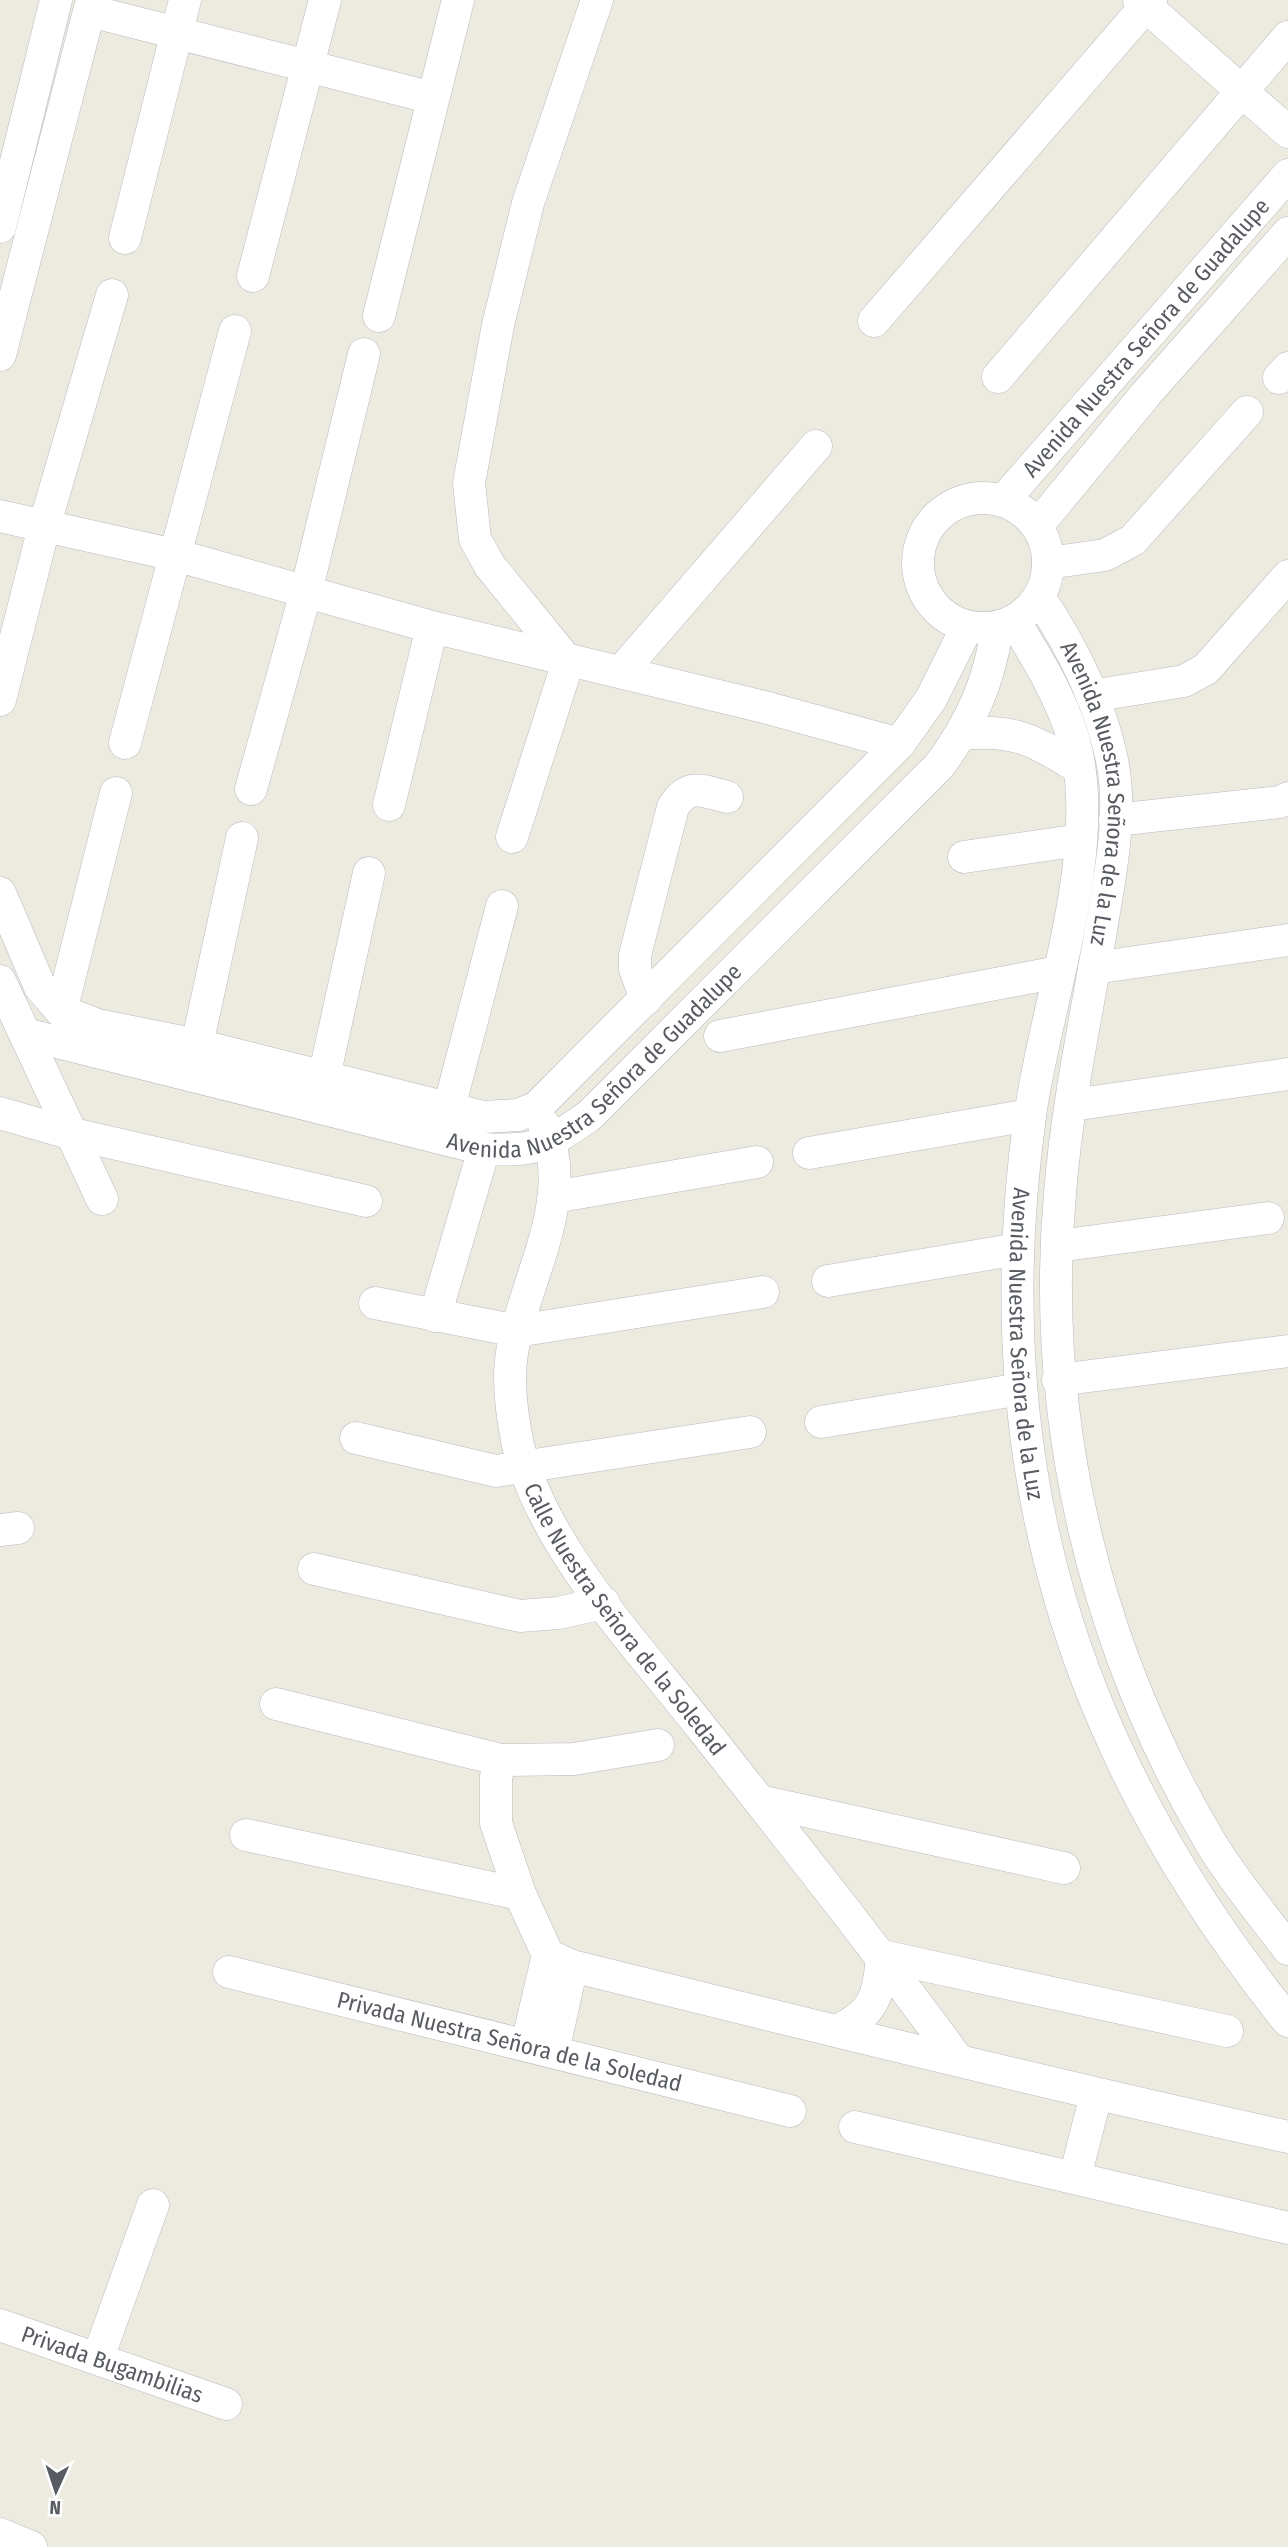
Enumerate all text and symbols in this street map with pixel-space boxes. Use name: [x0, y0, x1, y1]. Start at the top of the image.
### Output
street label: Avenida Nuestra Señora de Guadalupe: [1016, 192, 1275, 483]
street label: Avenida Nuestra Señora de la Luz: [1054, 636, 1130, 948]
street label: Avenida Nuestra Señora de Guadalupe: [444, 958, 747, 1164]
street label: Avenida Nuestra Señora de la Luz: [1003, 1187, 1050, 1502]
street label: Calle Nuestra Señora de la Soledad: [518, 1479, 732, 1761]
street label: Privada Nuestra Señora de la Soledad: [334, 1985, 685, 2098]
street label: Privada Bugambilias: [18, 2320, 207, 2409]
north arrow: [21, 2456, 91, 2526]
text: N: [49, 2496, 61, 2519]

